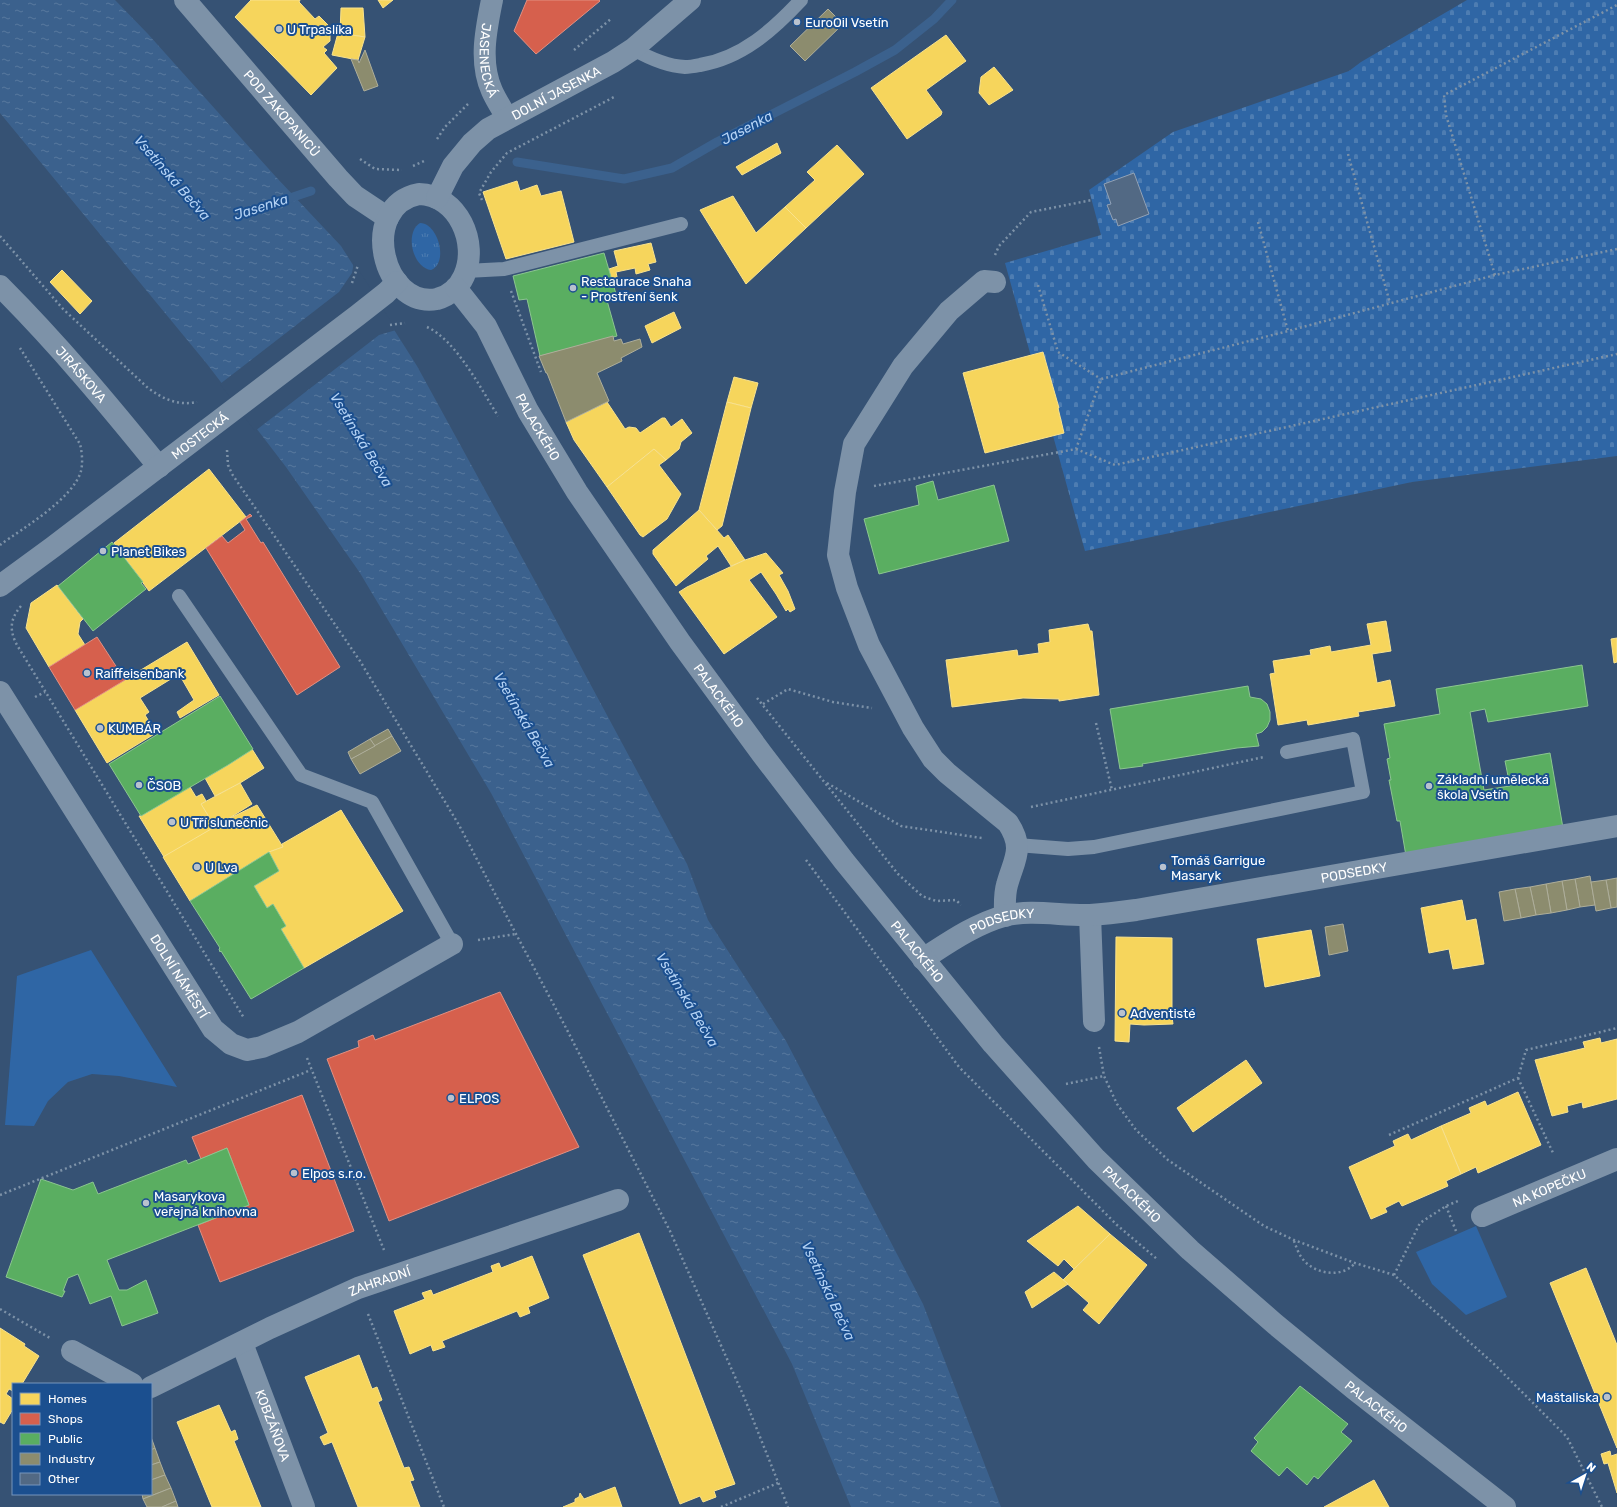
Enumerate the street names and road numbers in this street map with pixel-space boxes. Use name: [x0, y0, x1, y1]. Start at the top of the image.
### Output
street label: JASENECKÁ: [477, 22, 501, 100]
street label: DOLNÍ JASENKA: [509, 62, 603, 123]
street label: POD ZAKOPANICŮ: [241, 67, 323, 159]
street label: JIRÁSKOVA: [53, 343, 110, 405]
street label: PALACKÉHO: [513, 391, 564, 463]
street label: MOSTECKÁ: [168, 409, 231, 462]
street label: PALACKÉHO: [691, 661, 747, 730]
street label: PODSEDKY: [1320, 859, 1389, 885]
street label: PODSEDKY: [967, 905, 1035, 937]
street label: PALACKÉHO: [888, 918, 947, 985]
street label: DOLNÍ NÁMĚSTÍ: [148, 931, 212, 1021]
street label: PALACKÉHO: [1100, 1162, 1164, 1225]
street label: NA KOPEČKU: [1510, 1165, 1588, 1210]
street label: ZAHRADNÍ: [346, 1263, 413, 1299]
street label: PALACKÉHO: [1342, 1377, 1411, 1435]
street label: KOBZÁŇOVA: [253, 1387, 294, 1464]

